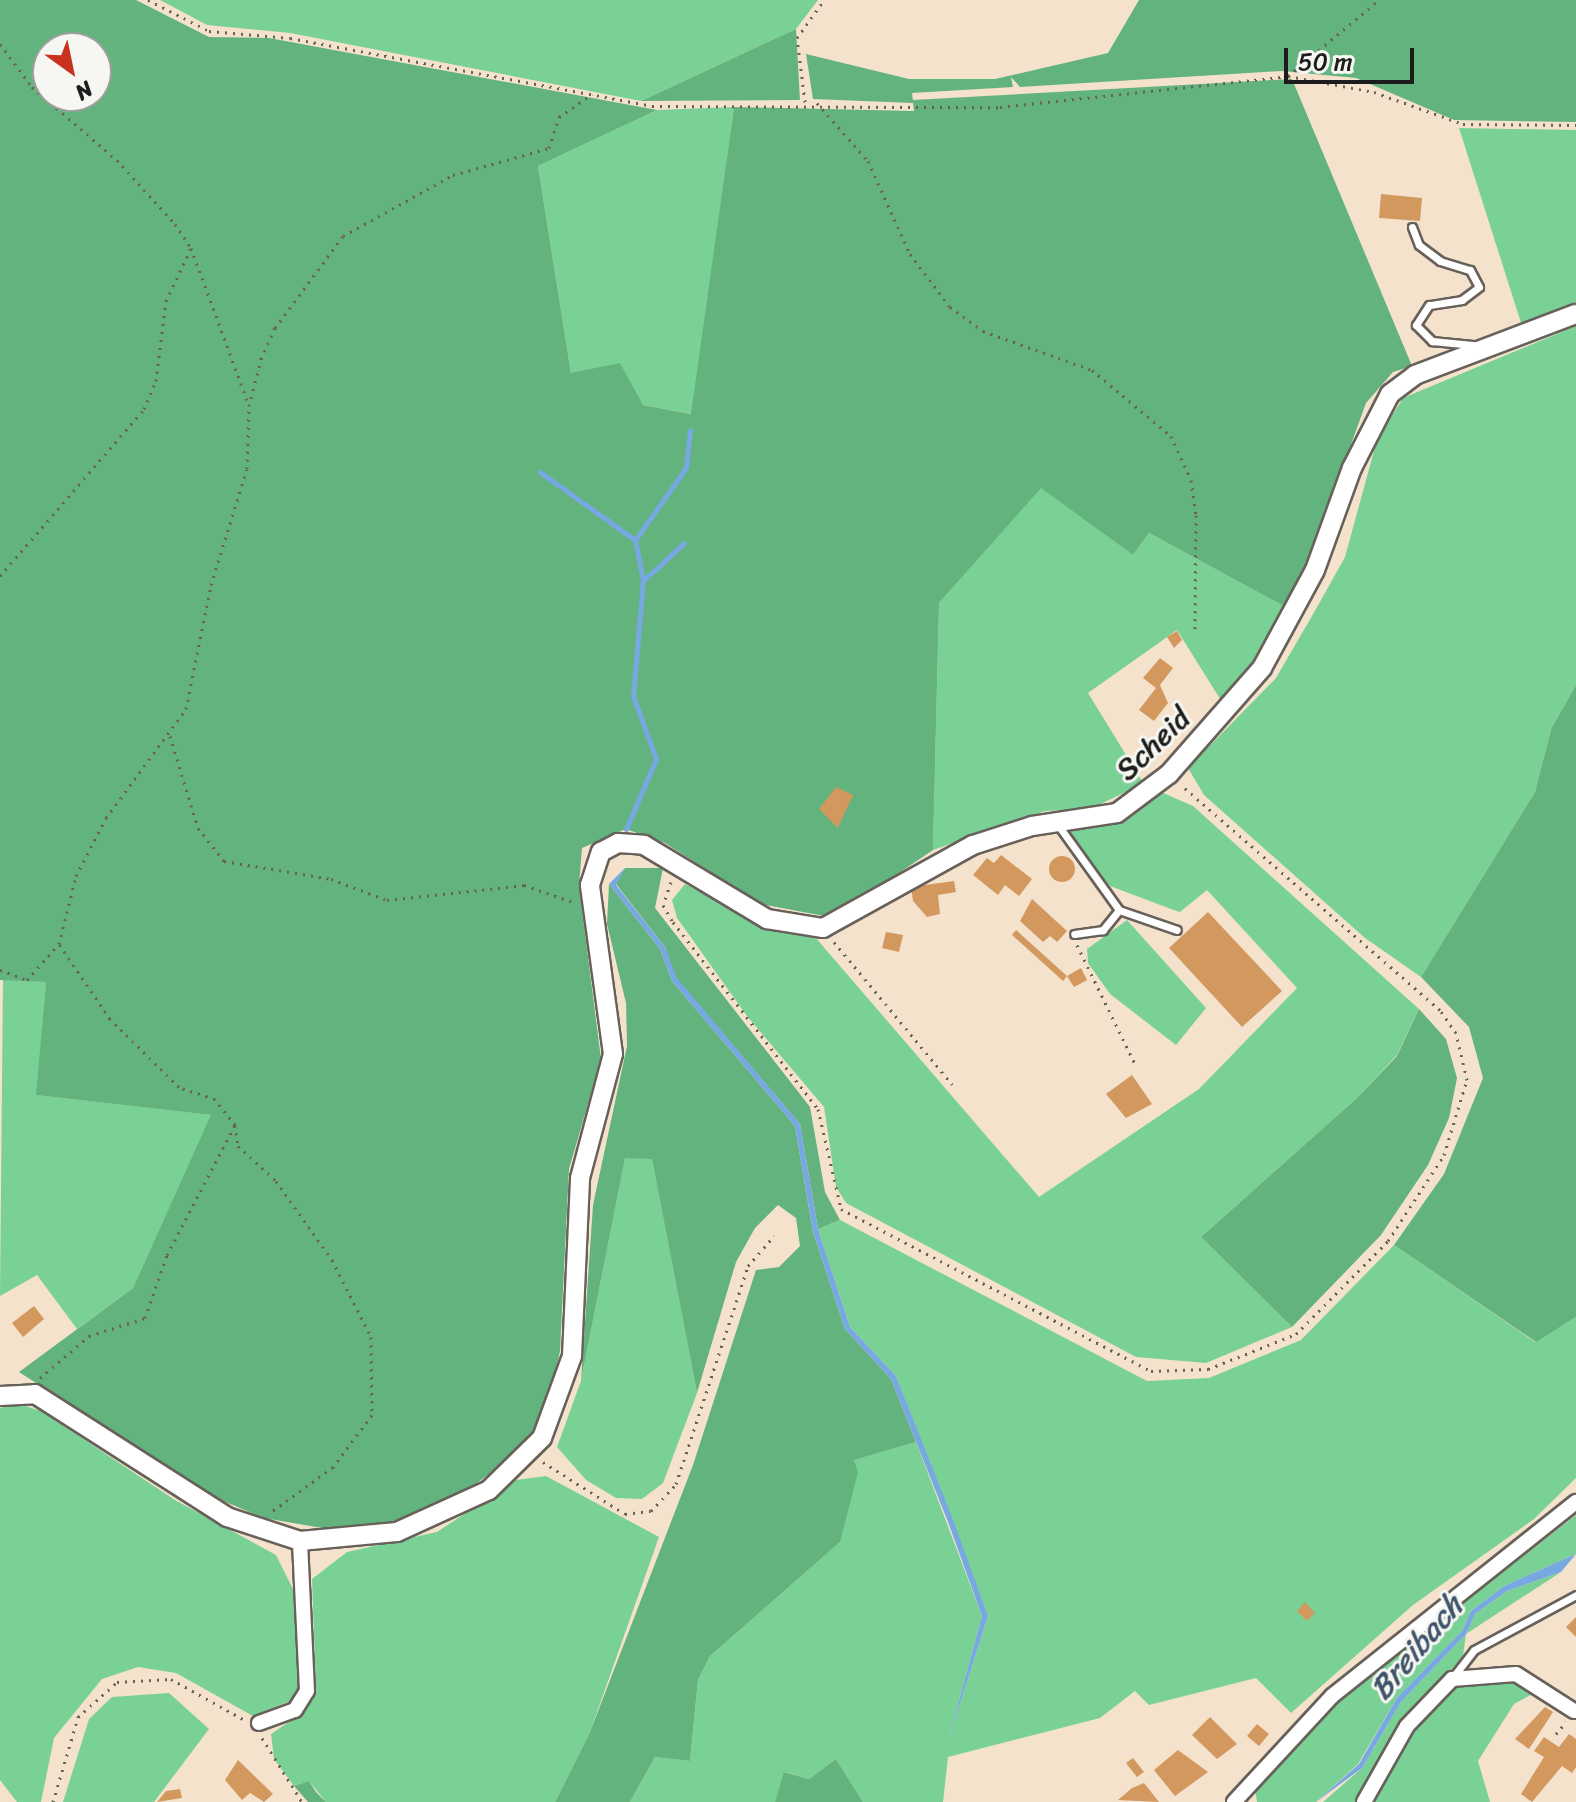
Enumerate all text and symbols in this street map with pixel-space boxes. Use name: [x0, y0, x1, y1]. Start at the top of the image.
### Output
north arrow: [32, 32, 112, 112]
scale bar: [1288, 32, 1418, 82]
text: 50 m: [1298, 41, 1353, 83]
text: N: [67, 70, 101, 111]
street label: Scheid: [1108, 700, 1198, 788]
water label: Breibach: [1362, 1588, 1472, 1708]

